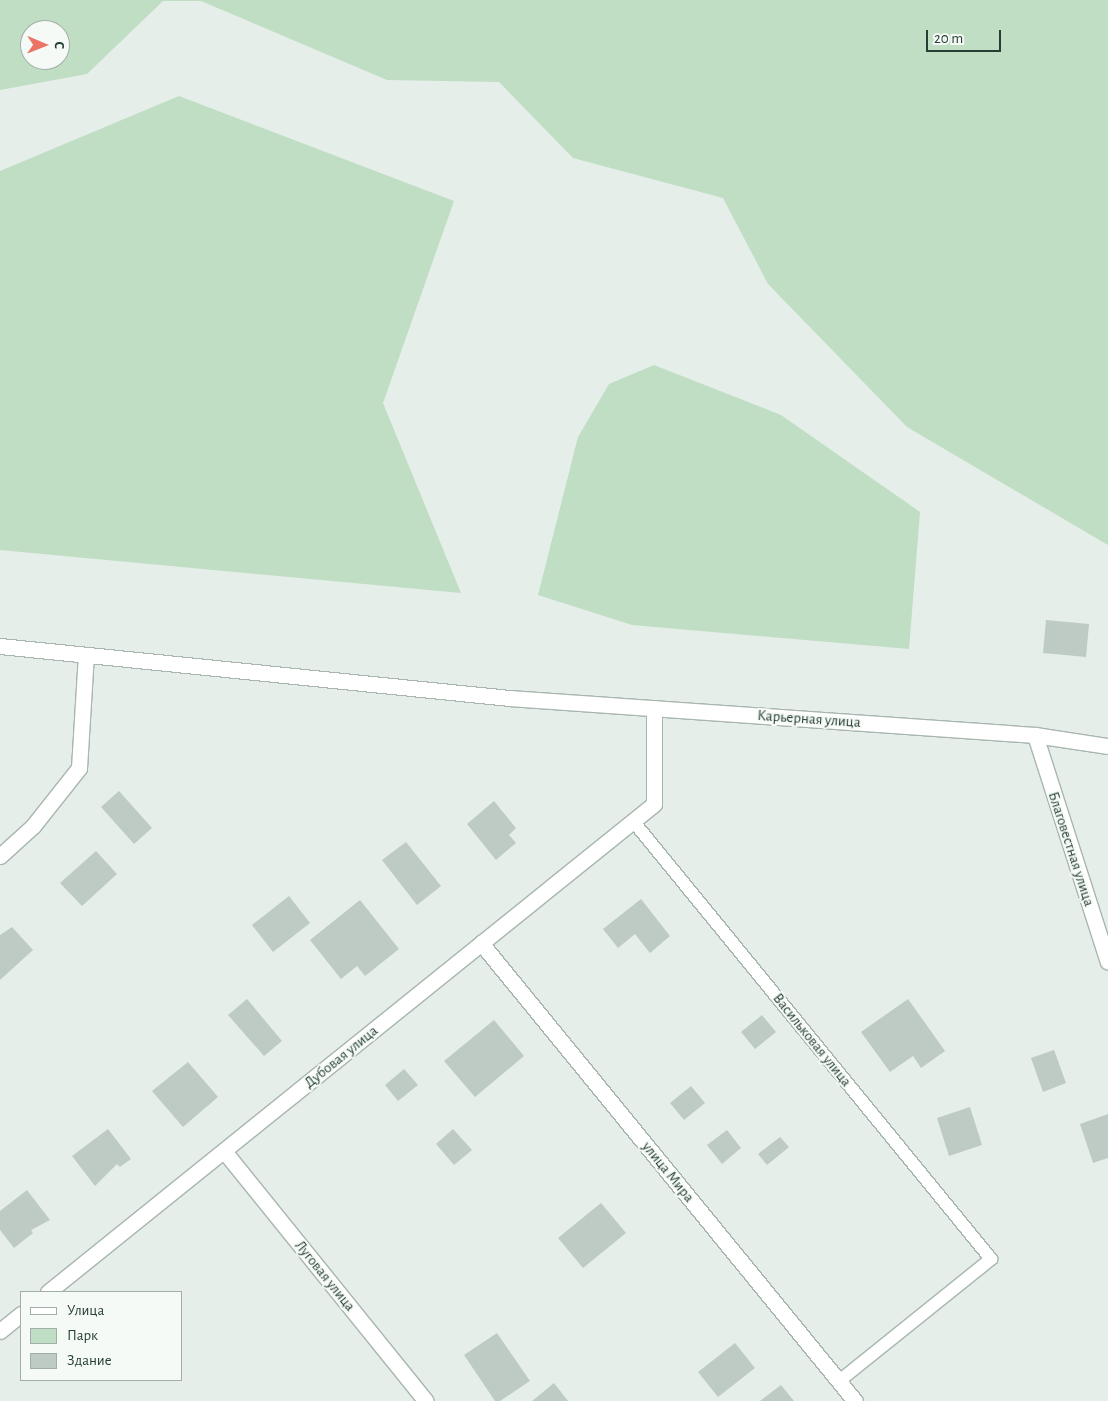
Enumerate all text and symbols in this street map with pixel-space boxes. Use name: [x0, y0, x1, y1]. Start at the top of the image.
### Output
north arrow: [20, 20, 70, 70]
scale bar: [928, 20, 1003, 52]
text: 20 m: [934, 31, 963, 46]
text: С: [52, 41, 66, 49]
street label: Карьерная улица: [757, 706, 861, 732]
street label: Благовестная улица: [1044, 789, 1098, 909]
street label: Васильковая улица: [769, 990, 855, 1090]
street label: Дубовая улица: [301, 1022, 381, 1092]
street label: улица Мира: [638, 1138, 698, 1206]
street label: Луговая улица: [291, 1237, 359, 1315]
legend: [20, 1291, 182, 1381]
text: Улица: [67, 1303, 104, 1318]
text: Парк: [67, 1328, 98, 1343]
text: Здание: [67, 1353, 112, 1368]

